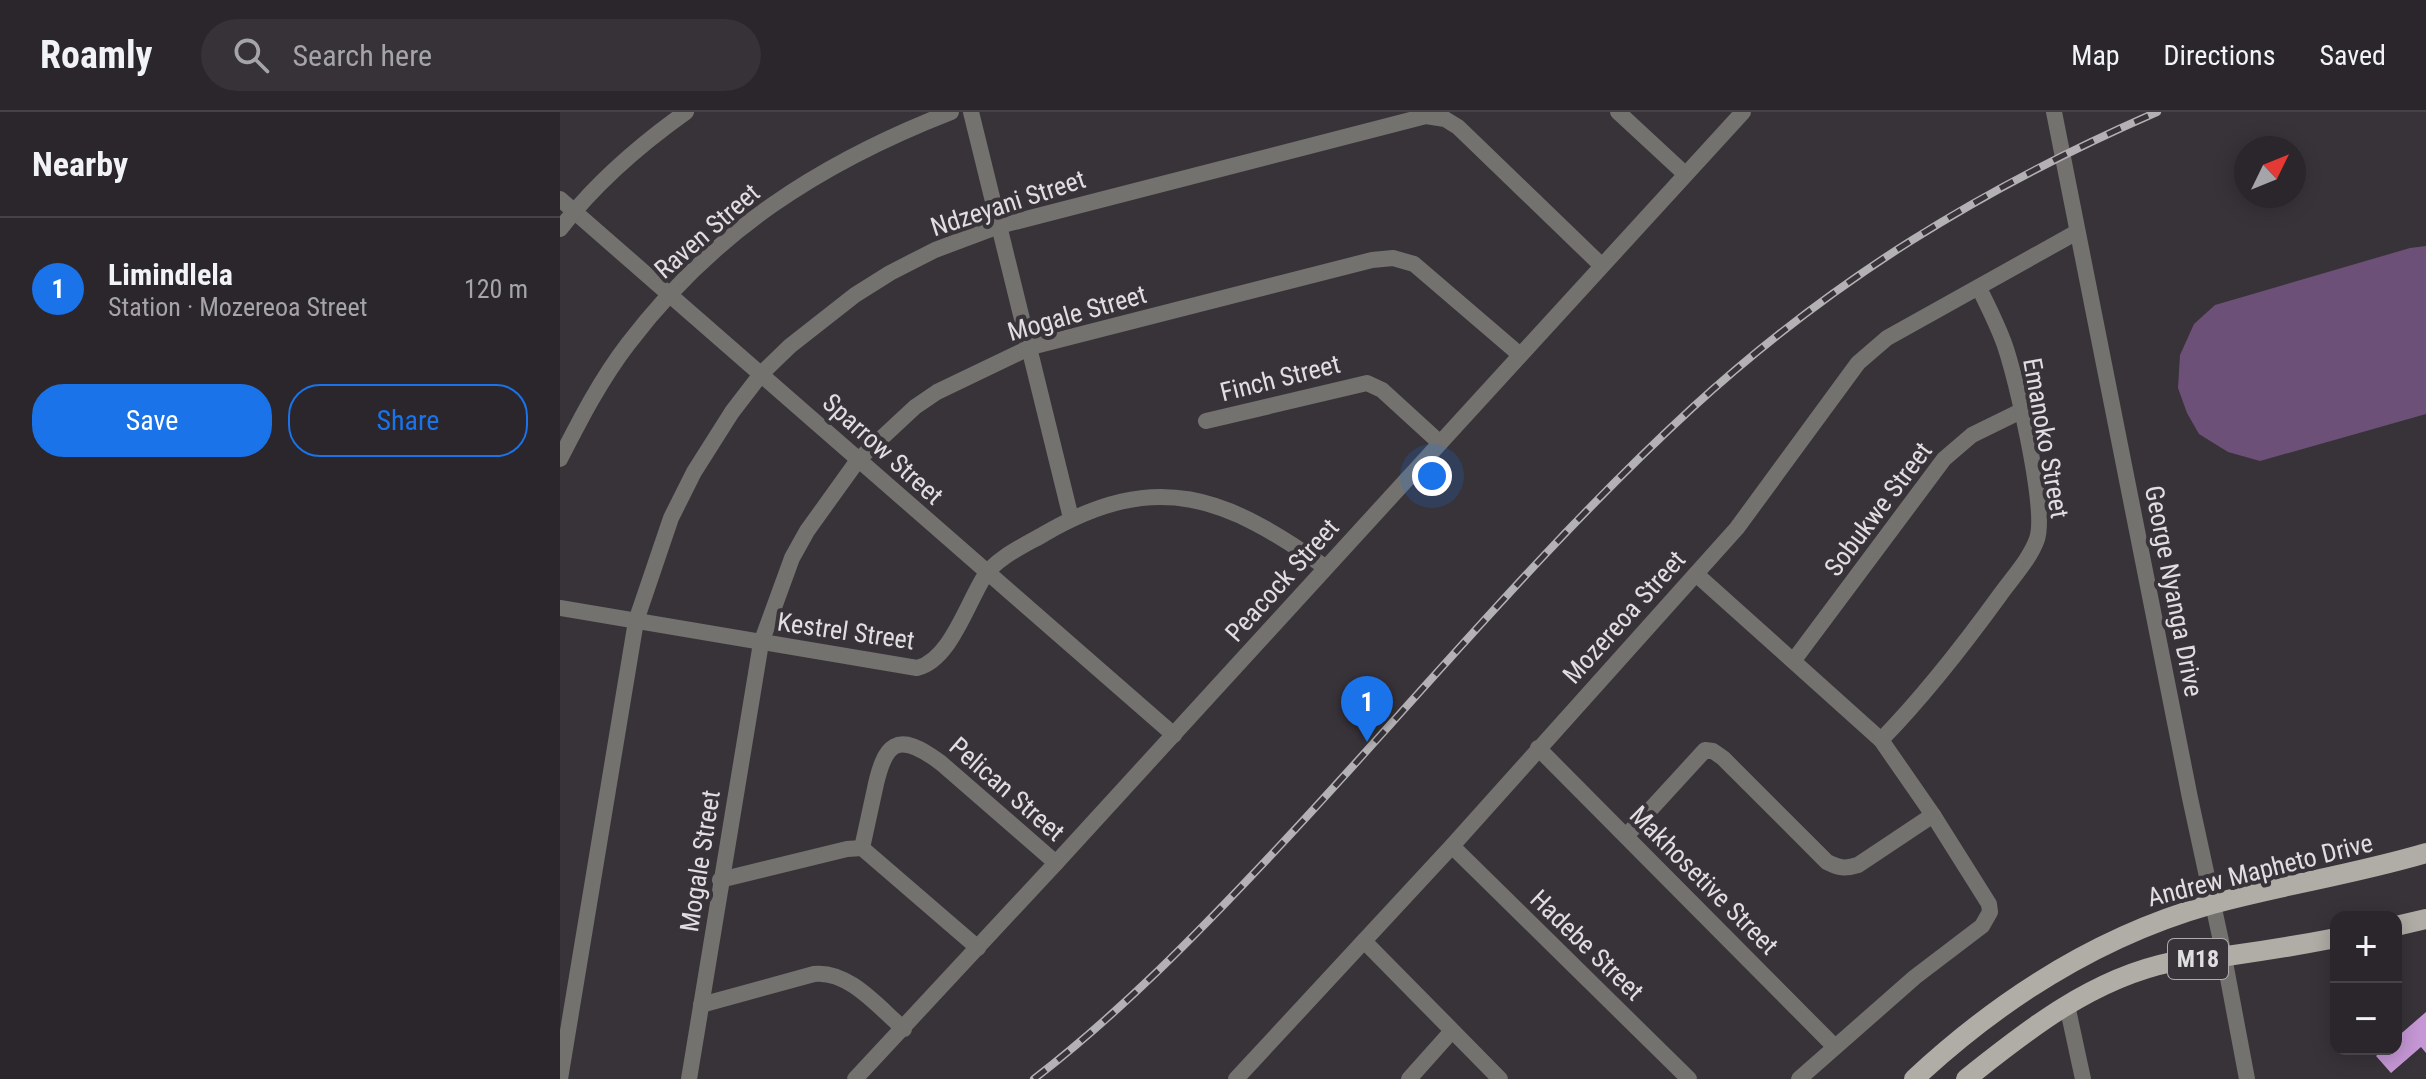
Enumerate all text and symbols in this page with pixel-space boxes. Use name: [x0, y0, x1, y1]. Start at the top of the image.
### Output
search box: [201, 19, 761, 91]
text: Roamly: [40, 33, 153, 77]
icon: search: [229, 33, 273, 77]
text: Search here: [293, 38, 432, 73]
text: Map: [2071, 39, 2120, 72]
text: Directions: [2164, 39, 2275, 72]
text: Saved: [2319, 39, 2386, 72]
north arrow: [2234, 136, 2306, 208]
text: Nearby: [32, 144, 128, 184]
street label: Ndzeyani Street: [927, 164, 1089, 242]
street label: Raven Street: [649, 177, 765, 285]
text: Limindlela: [108, 257, 233, 292]
text: 1: [51, 274, 65, 304]
text: 120 m: [464, 274, 528, 304]
street label: Mogale Street: [1004, 279, 1150, 347]
text: Station · Mozereoa Street: [108, 292, 367, 322]
street label: Finch Street: [1217, 349, 1343, 407]
street label: Emanoko Street: [2017, 355, 2075, 521]
button: Save: [32, 384, 272, 457]
button: Share: [288, 384, 528, 457]
street label: Sparrow Street: [817, 387, 949, 511]
street label: Sobukwe Street: [1818, 436, 1938, 582]
your location: [1412, 456, 1452, 496]
street label: George Nyanga Drive: [2139, 483, 2209, 699]
street label: Peacock Street: [1219, 513, 1345, 647]
street label: Mozereoa Street: [1557, 544, 1691, 690]
street label: Kestrel Street: [775, 607, 917, 655]
pin: 1: [1341, 676, 1393, 742]
street label: Pelican Street: [943, 731, 1071, 847]
street label: Mogale Street: [674, 788, 726, 934]
street label: Makhosetive Street: [1624, 800, 1784, 960]
street label: Andrew Mapheto Drive: [2144, 827, 2376, 913]
street label: Hadebe Street: [1524, 884, 1650, 1006]
map controls: [2330, 911, 2402, 1055]
button: +: [2330, 911, 2402, 983]
road number: M18: [2168, 939, 2228, 979]
button: −: [2330, 983, 2402, 1055]

